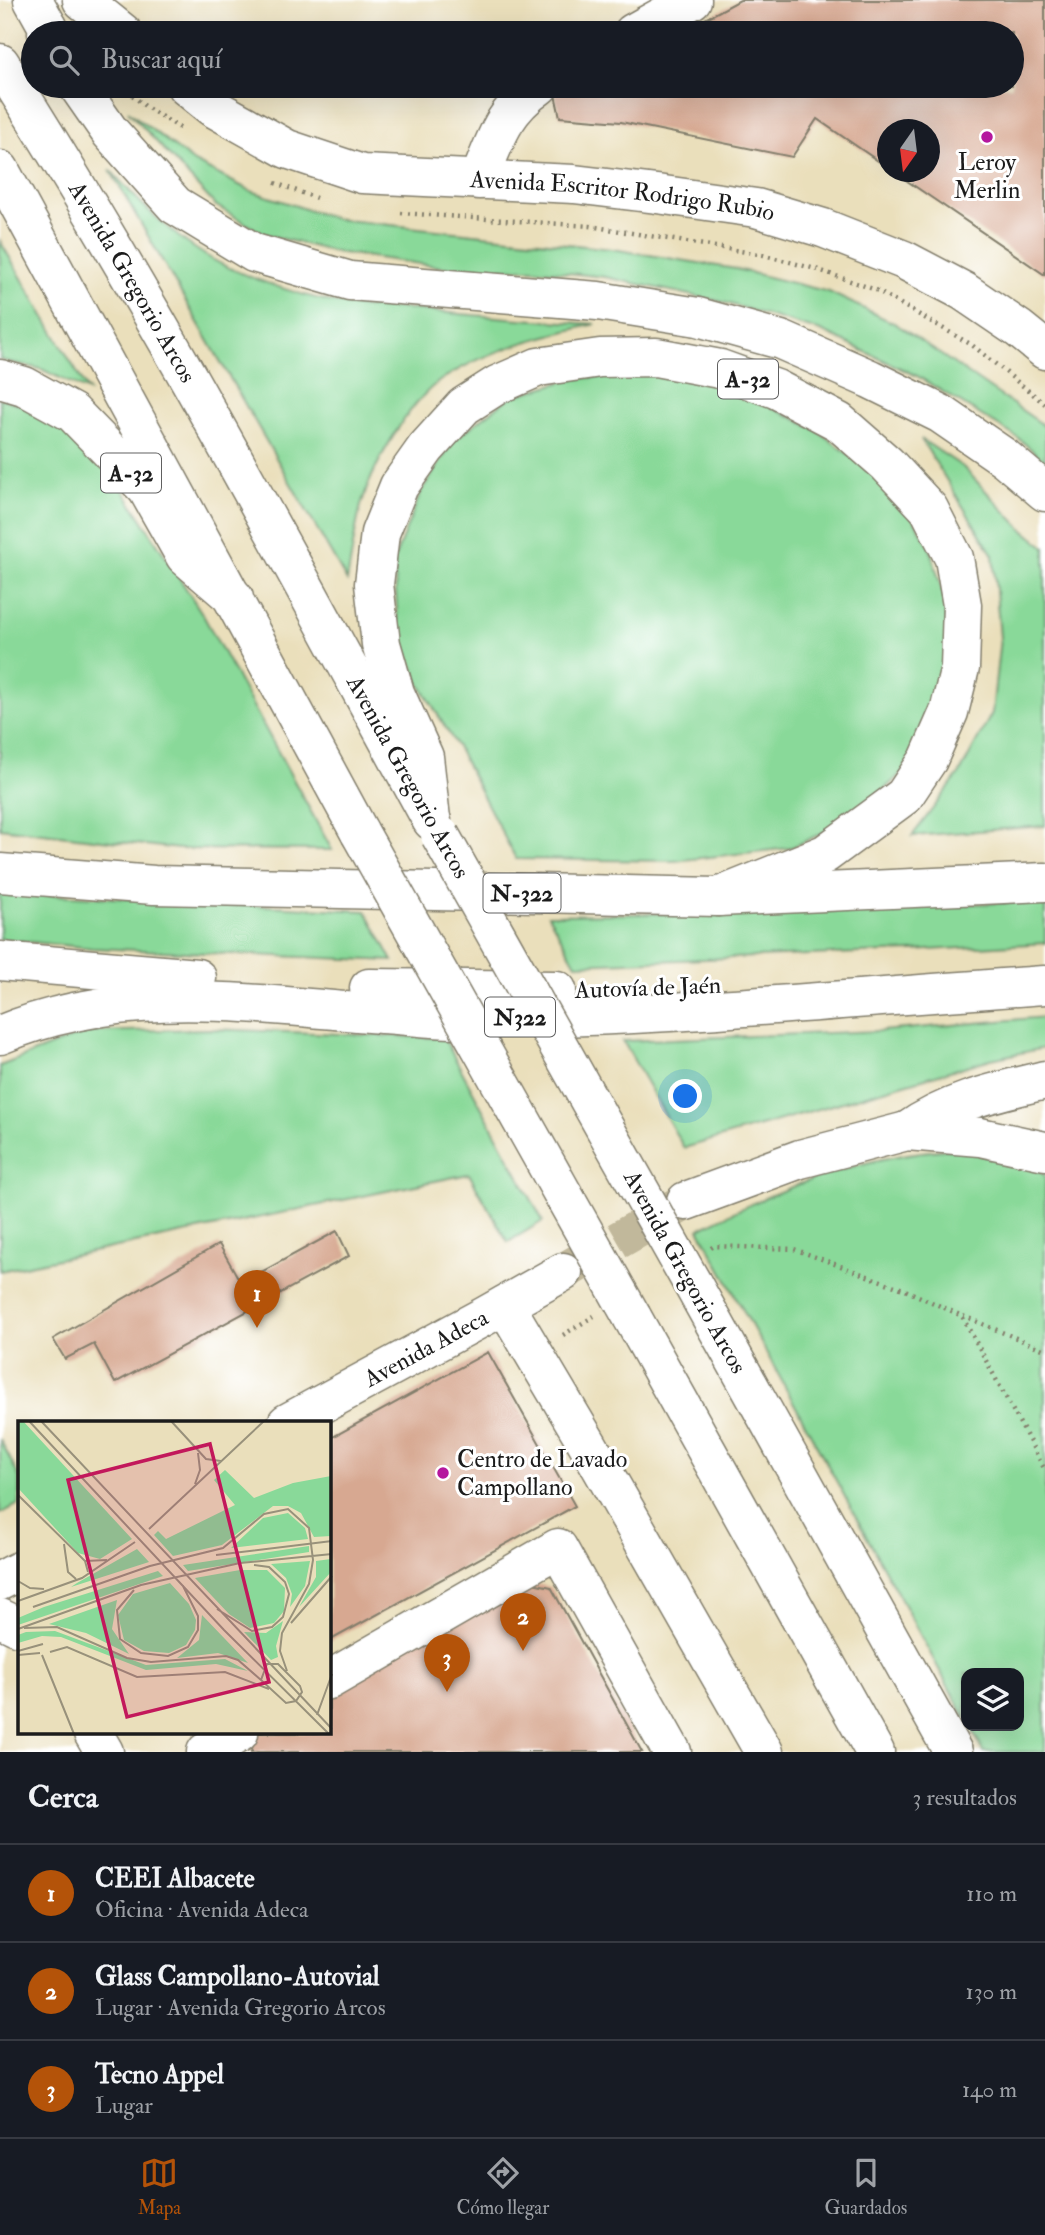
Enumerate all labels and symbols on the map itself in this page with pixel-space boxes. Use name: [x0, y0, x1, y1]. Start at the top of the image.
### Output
north arrow: [877, 119, 940, 182]
marker: Leroy Merlin: [979, 129, 995, 145]
place label: Leroy Merlin: [954, 147, 1020, 206]
street label: Avenida Escritor Rodrigo Rubio: [468, 164, 779, 228]
street label: Avenida Gregorio Arcos: [61, 175, 203, 388]
road number: A-32: [718, 360, 778, 398]
road number: A-32: [101, 453, 161, 492]
street label: Avenida Gregorio Arcos: [339, 669, 477, 884]
road number: N-322: [484, 874, 560, 912]
street label: Autovía de Jaén: [573, 970, 722, 1006]
road number: N322: [485, 998, 555, 1036]
your location: [668, 1079, 702, 1113]
street label: Avenida Gregorio Arcos: [616, 1164, 754, 1379]
pin: 1: [234, 1270, 280, 1328]
street label: Avenida Adeca: [358, 1301, 495, 1395]
inset map: [18, 1421, 331, 1734]
place label: Centro de Lavado Campollano: [457, 1444, 627, 1503]
marker: Centro de Lavado Campollano: [435, 1465, 451, 1481]
pin: 2: [500, 1593, 546, 1651]
pin: 3: [424, 1634, 470, 1692]

